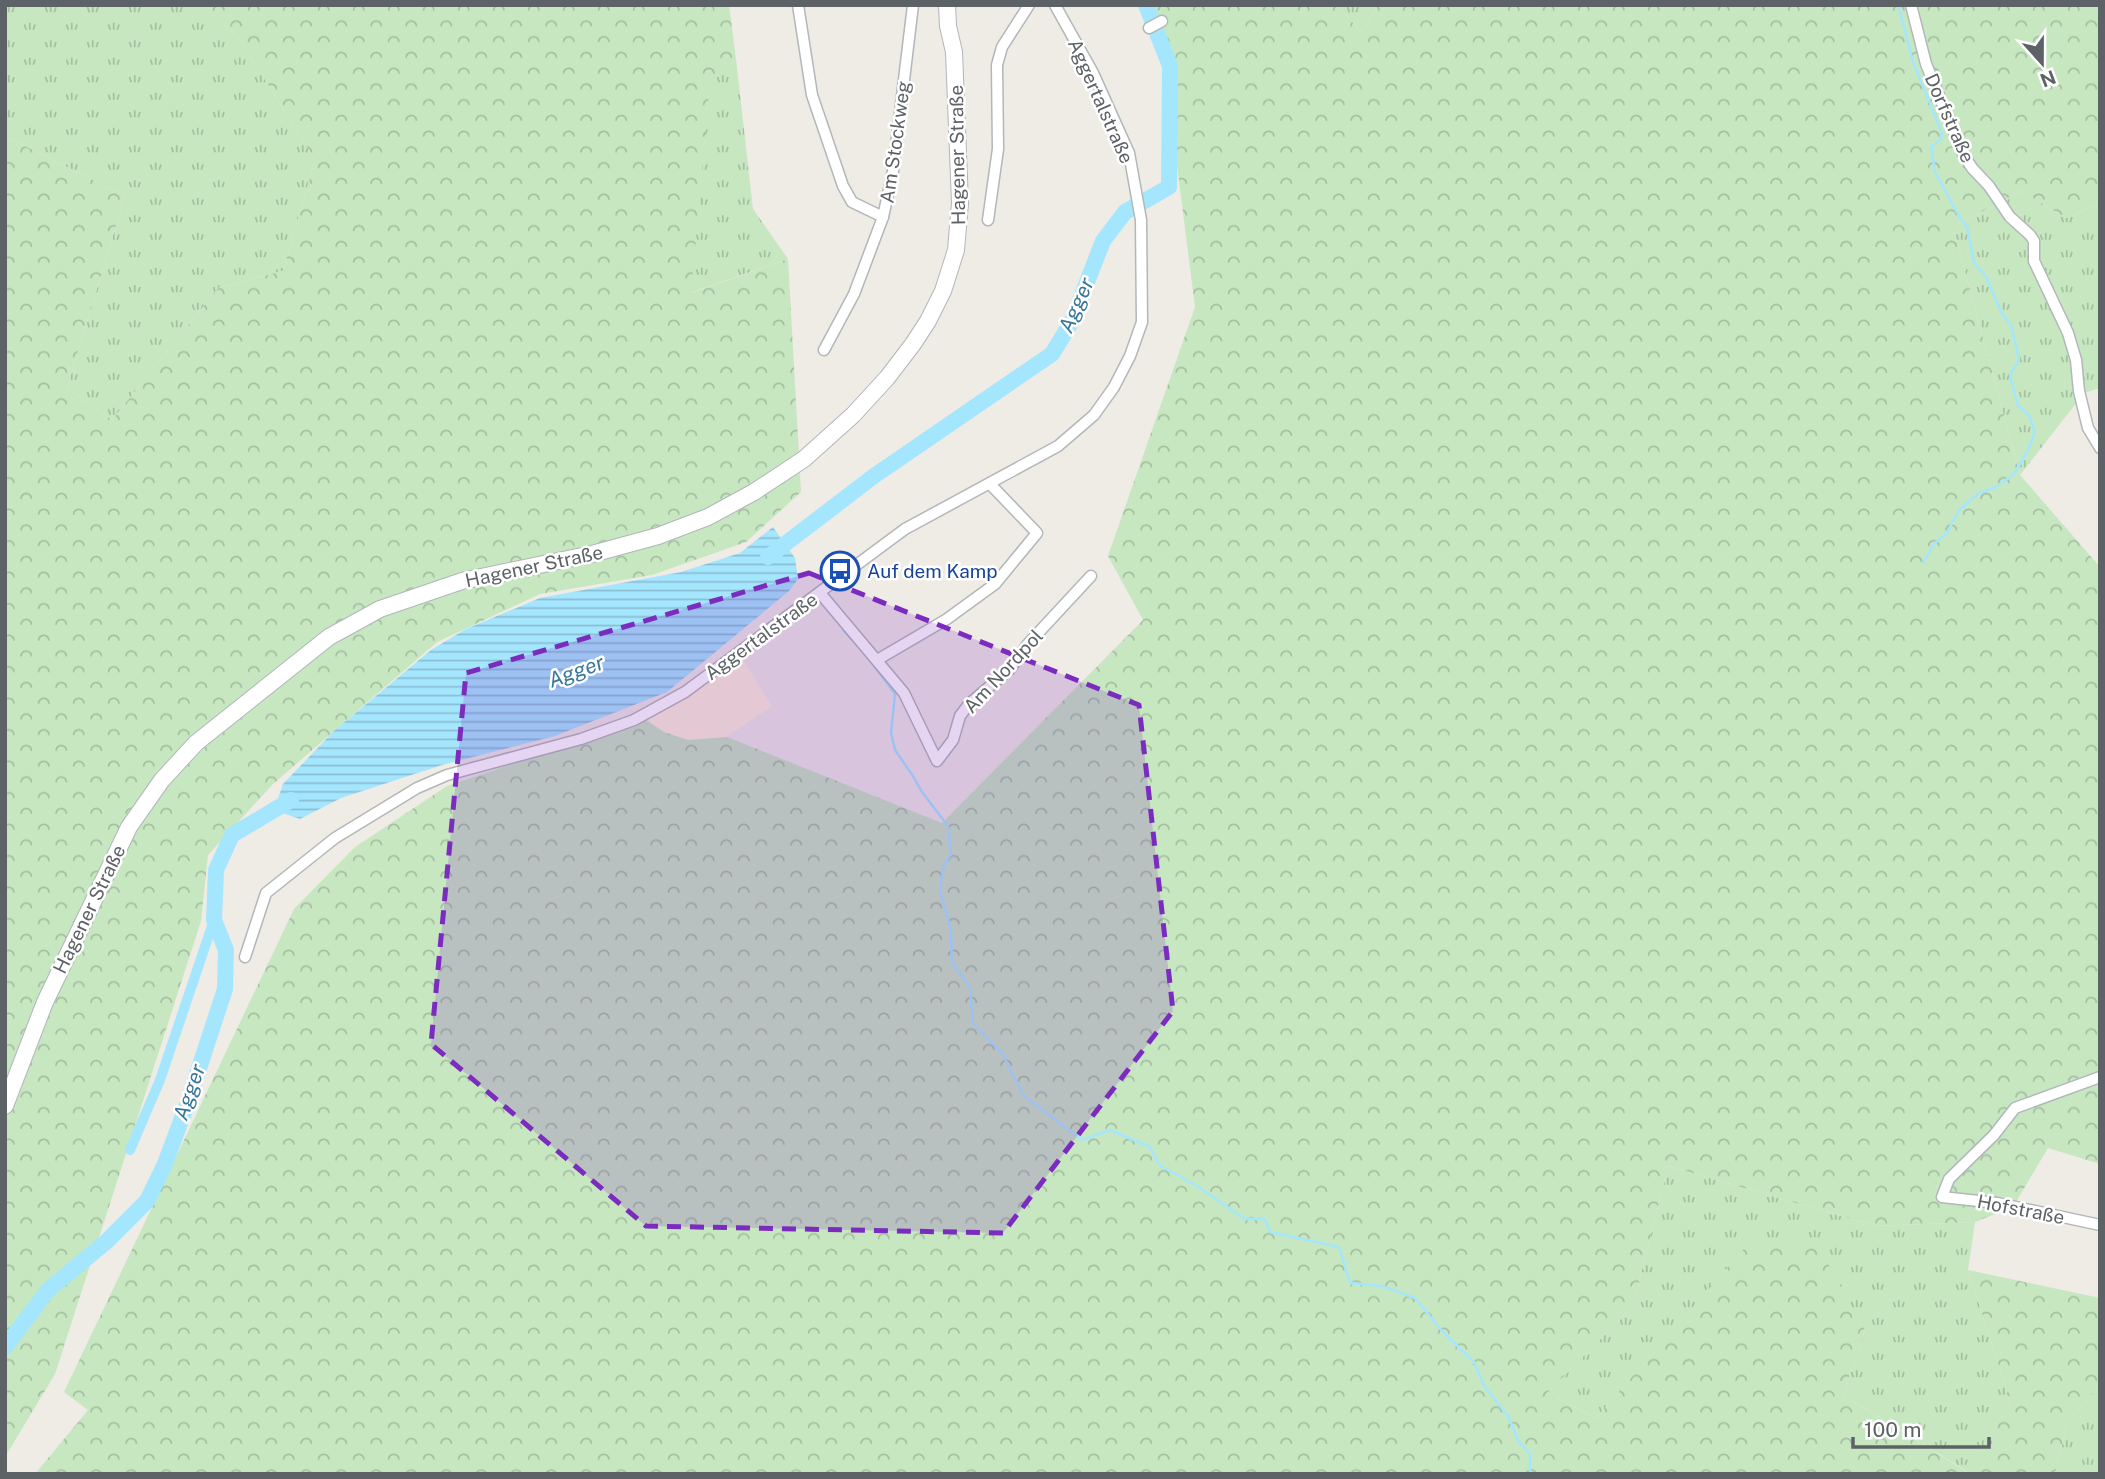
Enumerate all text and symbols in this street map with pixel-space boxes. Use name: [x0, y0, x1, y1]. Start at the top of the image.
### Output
north arrow: [2007, 28, 2077, 98]
street label: Aggertalstraße: [1064, 35, 1138, 167]
text: N: [2037, 66, 2059, 92]
street label: Dorfstraße: [1921, 70, 1979, 166]
street label: Am Stockweg: [876, 79, 914, 204]
street label: Hagener Straße: [945, 85, 969, 225]
water label: Agger: [1053, 273, 1100, 336]
street label: Hagener Straße: [463, 541, 605, 591]
bus stop icon: Auf dem Kamp: [819, 550, 861, 592]
place label: Auf dem Kamp: [867, 560, 997, 582]
street label: Aggertalstraße: [700, 588, 822, 684]
street label: Am Nordpol: [959, 625, 1047, 717]
water label: Agger: [545, 649, 608, 693]
street label: Hagener Straße: [48, 841, 130, 977]
water label: Agger: [168, 1060, 211, 1123]
street label: Hofstraße: [1975, 1190, 2067, 1228]
scale bar: [1853, 1406, 1990, 1450]
text: 100 m: [1864, 1417, 1921, 1442]

